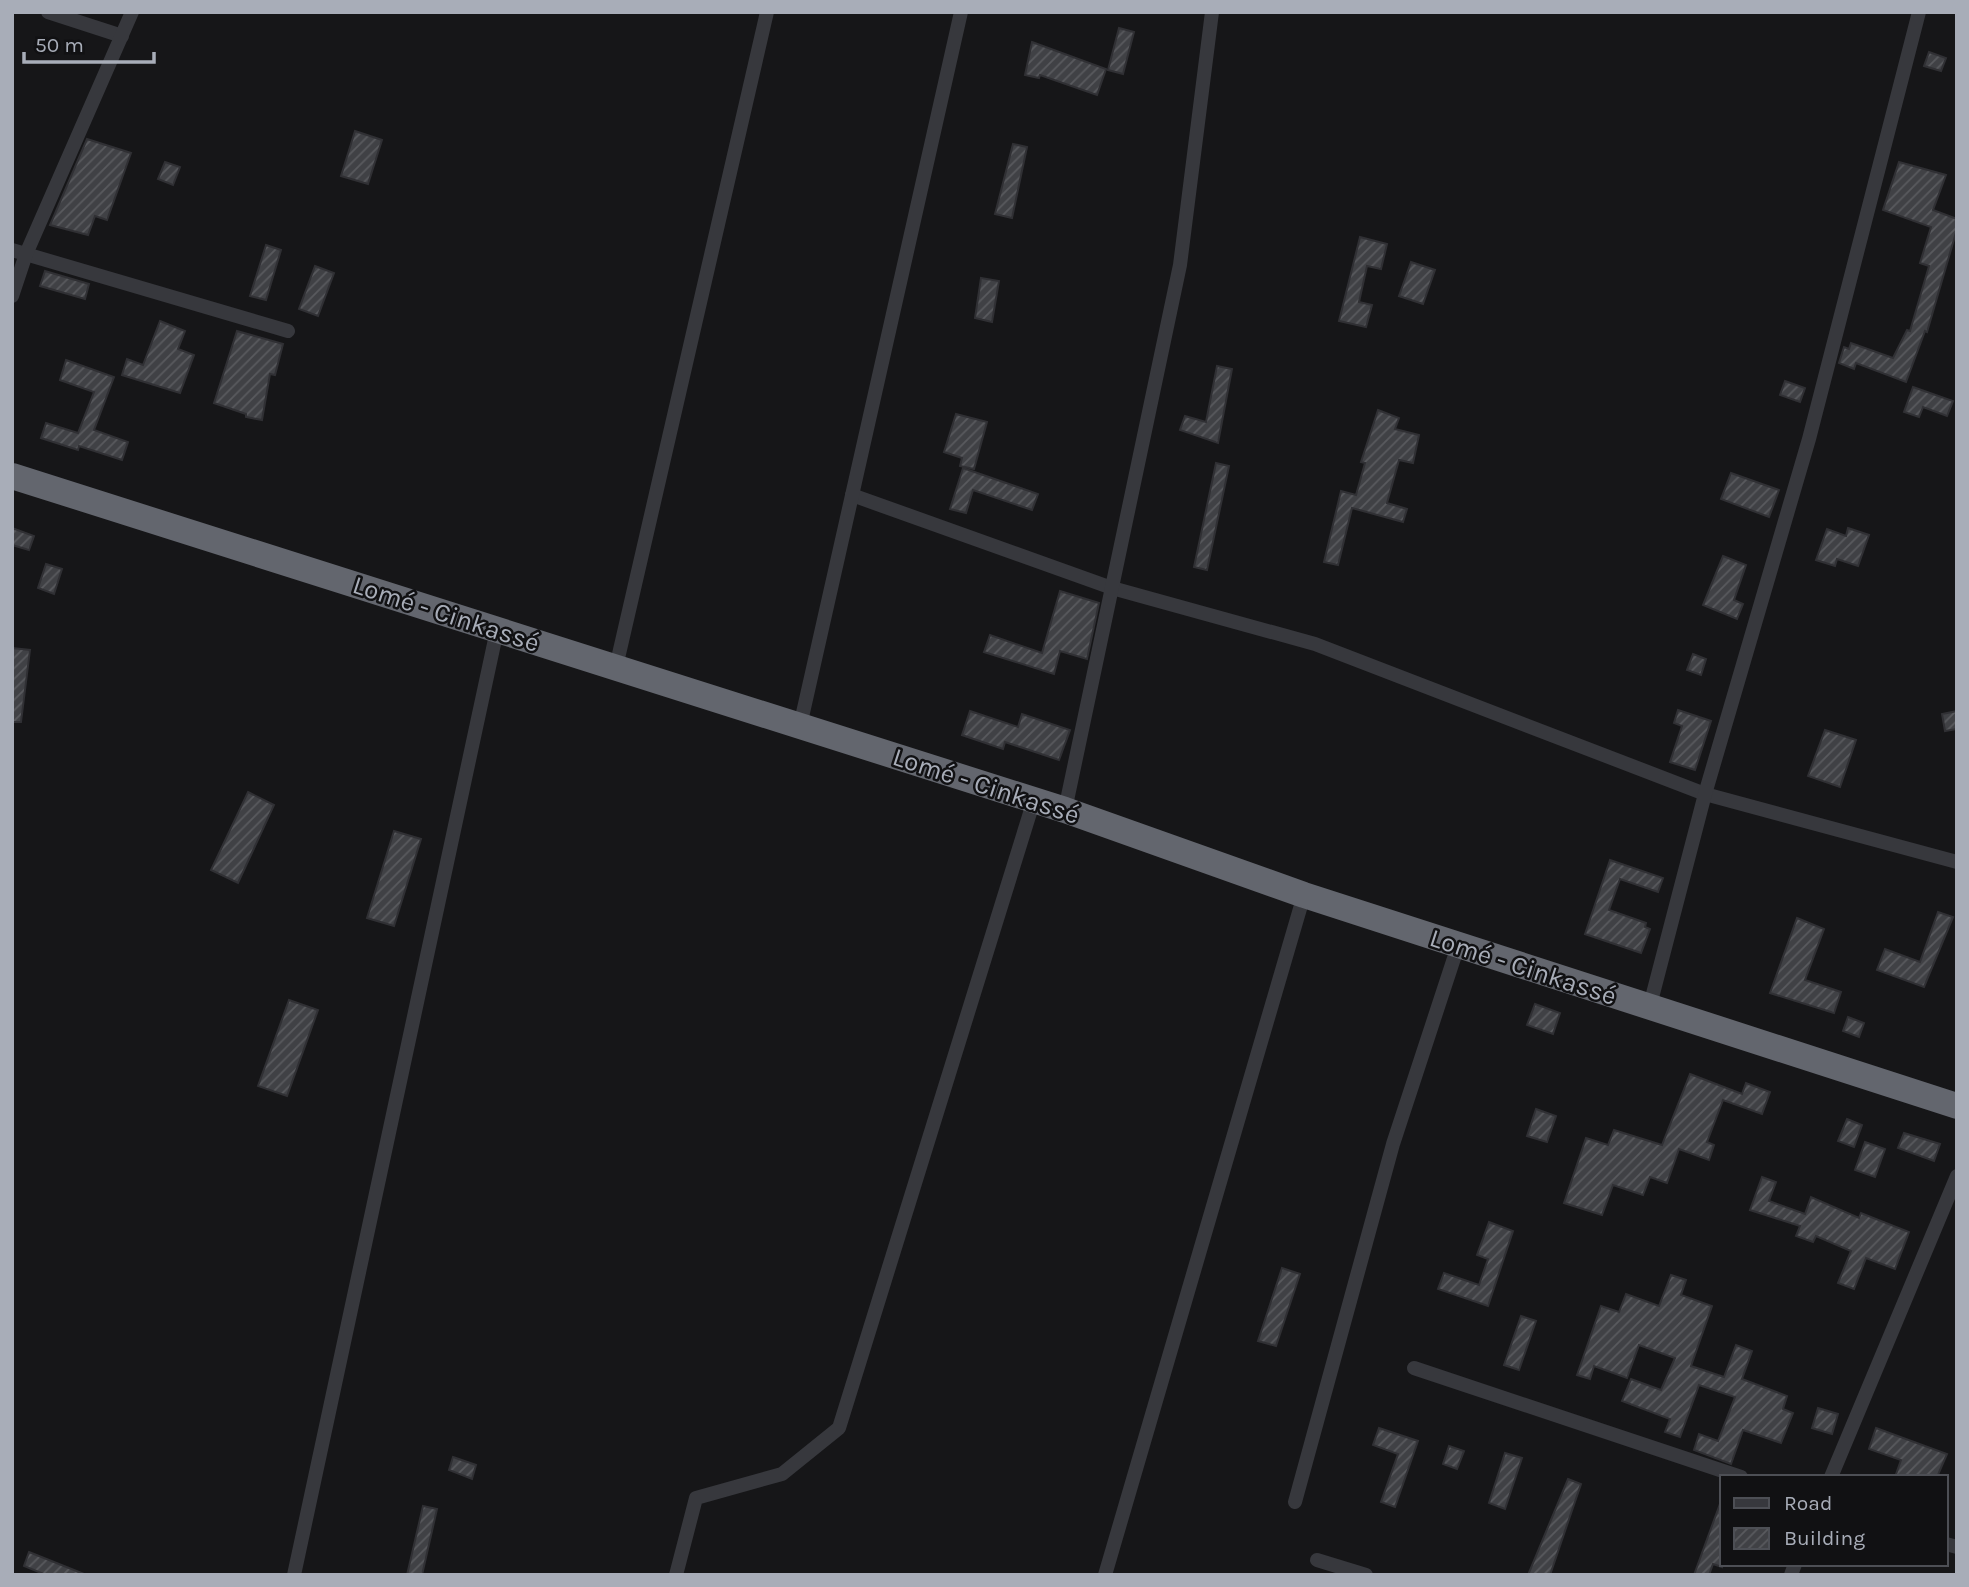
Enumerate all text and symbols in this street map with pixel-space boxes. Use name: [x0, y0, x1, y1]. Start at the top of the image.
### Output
scale bar: [24, 21, 154, 65]
text: 50 m: [35, 33, 84, 57]
street label: Lomé - Cinkassé: [349, 569, 543, 659]
street label: Lomé - Cinkassé: [889, 741, 1083, 831]
street label: Lomé - Cinkassé: [1426, 922, 1620, 1012]
legend: [1720, 1475, 1948, 1566]
text: Road: [1784, 1491, 1832, 1515]
text: Building: [1784, 1526, 1865, 1550]

